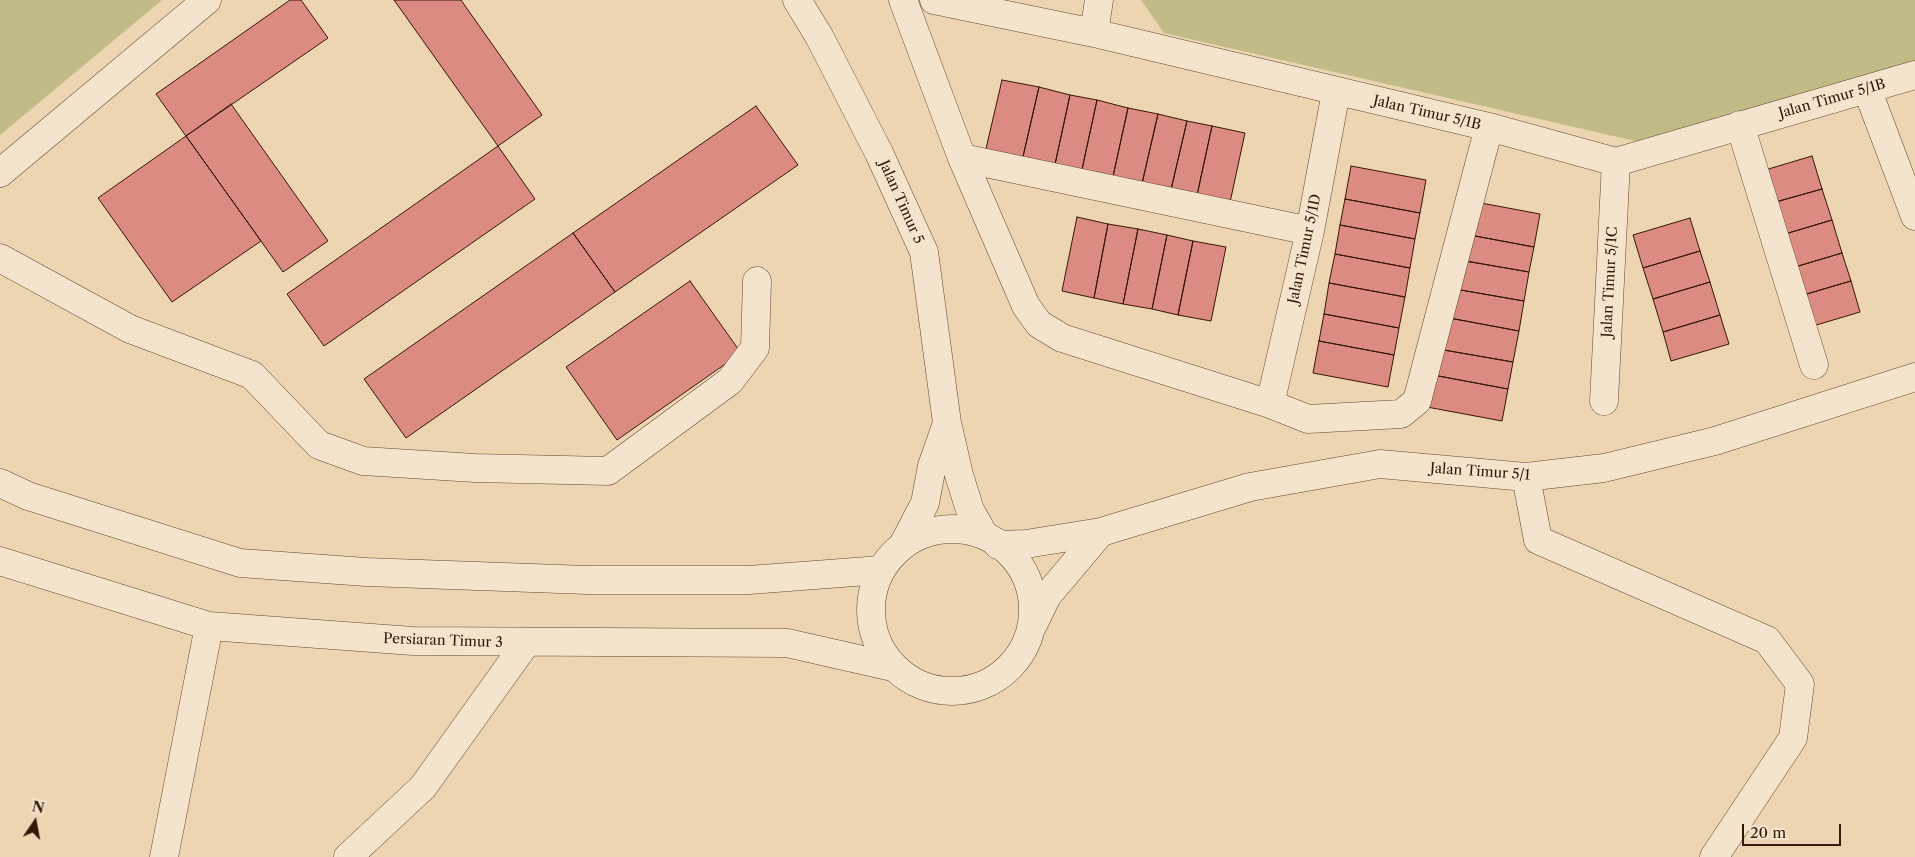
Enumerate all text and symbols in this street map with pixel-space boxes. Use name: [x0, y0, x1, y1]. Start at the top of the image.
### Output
street label: Jalan Timur 5/1B: [1777, 76, 1887, 122]
street label: Jalan Timur 5/1B: [1371, 92, 1483, 134]
street label: Jalan Timur 5: [875, 158, 927, 246]
street label: Jalan Timur 5/1D: [1285, 193, 1325, 305]
street label: Jalan Timur 5/1C: [1599, 226, 1621, 338]
street label: Jalan Timur 5/1: [1429, 460, 1531, 484]
street label: Persiaran Timur 3: [383, 631, 503, 651]
north arrow: [10, 797, 60, 847]
text: N: [30, 797, 46, 817]
scale bar: [1745, 814, 1844, 846]
text: 20 m: [1750, 823, 1786, 842]

